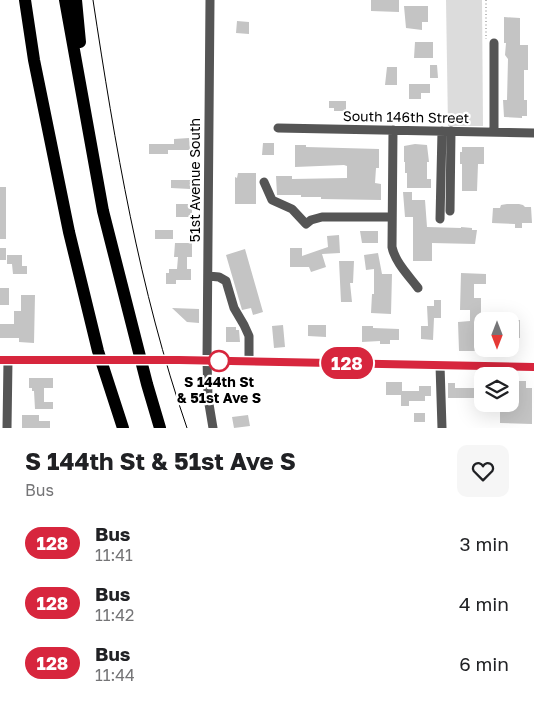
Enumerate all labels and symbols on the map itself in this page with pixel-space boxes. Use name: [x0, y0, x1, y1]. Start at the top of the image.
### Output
street label: South 146th Street: [343, 107, 469, 126]
street label: 51st Avenue South: [186, 118, 203, 242]
north arrow: [474, 312, 519, 358]
line badge: 128: [318, 347, 376, 379]
marker: S 144th St & 51st Ave S: [208, 350, 230, 372]
place label: S 144th St & 51st Ave S: [177, 373, 261, 406]

